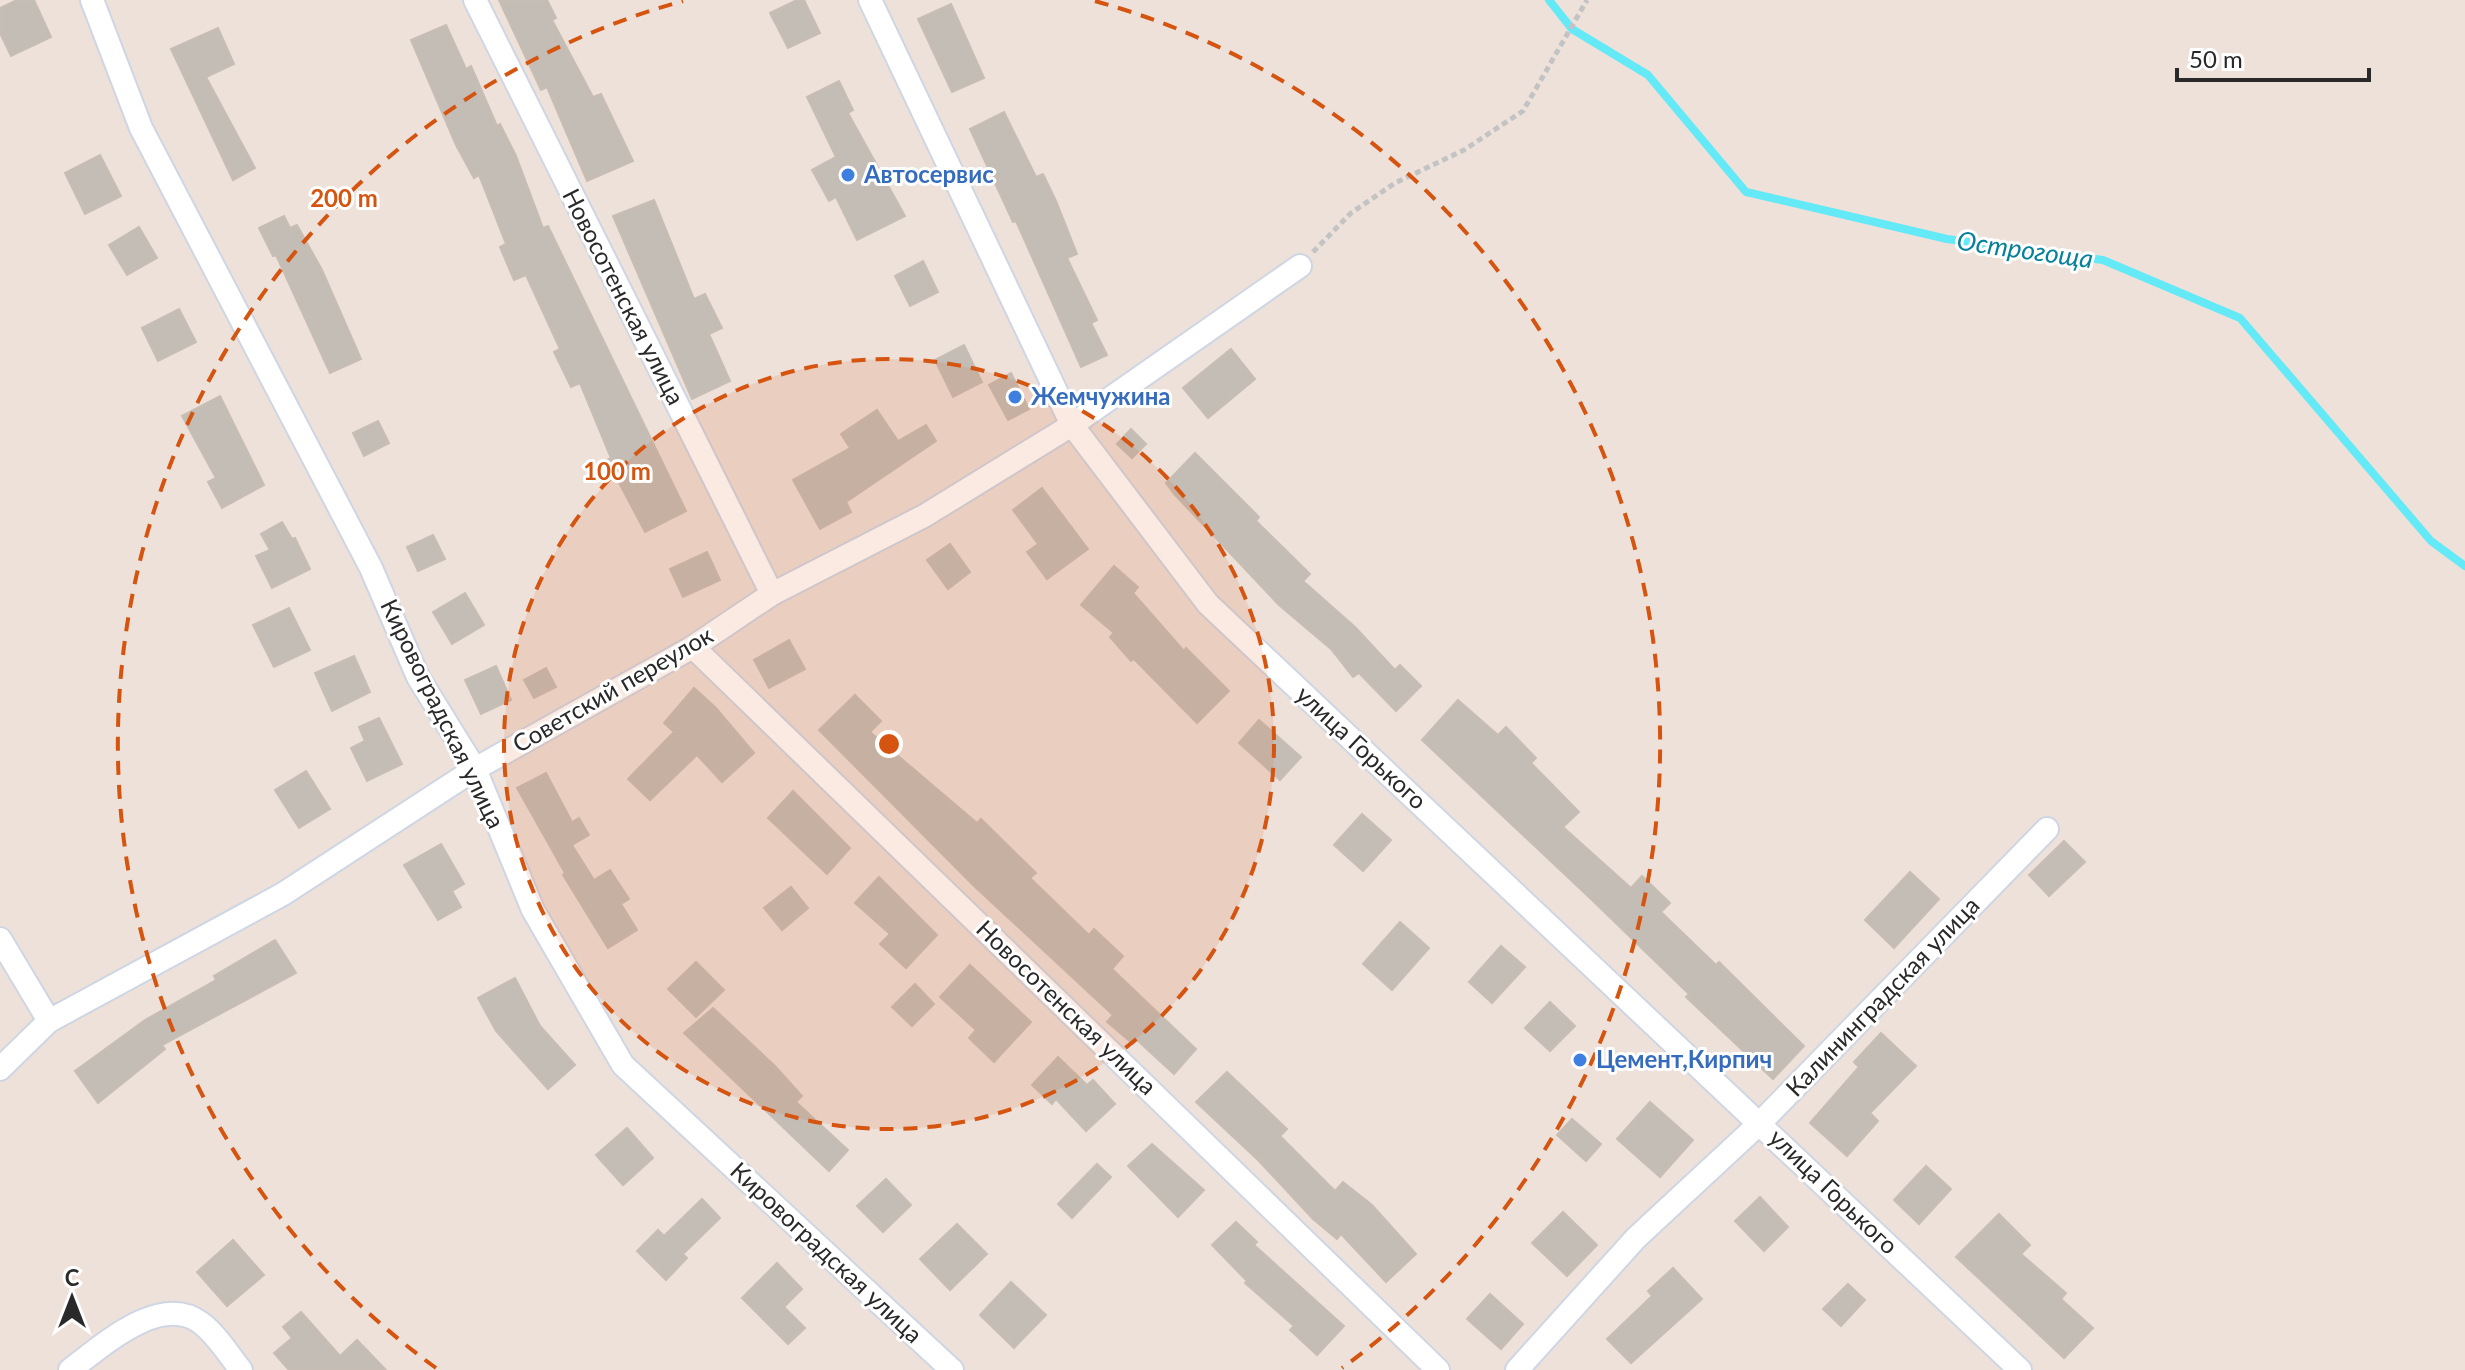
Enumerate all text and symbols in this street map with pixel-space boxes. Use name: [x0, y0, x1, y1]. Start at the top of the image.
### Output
scale bar: [2177, 32, 2369, 82]
text: 50 m: [2189, 44, 2243, 73]
place label: Автосервис: [863, 159, 994, 188]
marker: Автосервис: [839, 166, 857, 184]
text: 200 m: [310, 183, 378, 212]
street label: Новосотенская улица: [557, 183, 691, 409]
water label: Острогоща: [1955, 224, 2095, 274]
place label: Жемчужина: [1031, 381, 1170, 410]
marker: Жемчужина: [1006, 388, 1024, 406]
text: 100 m: [583, 456, 651, 485]
street label: Кировоградская улица: [375, 594, 512, 833]
street label: Советский переулок: [507, 619, 718, 758]
street label: улица Горького: [1291, 679, 1433, 815]
centre of rings: [875, 730, 903, 758]
street label: Калининградская улица: [1779, 890, 1985, 1102]
street label: Новосотенская улица: [971, 914, 1163, 1100]
place label: Цемент,Кирпич: [1596, 1044, 1772, 1073]
marker: Цемент,Кирпич: [1571, 1051, 1589, 1069]
street label: улица Горького: [1764, 1122, 1904, 1260]
street label: Кировоградская улица: [725, 1156, 929, 1348]
north arrow: [32, 1258, 112, 1338]
text: С: [65, 1264, 80, 1291]

